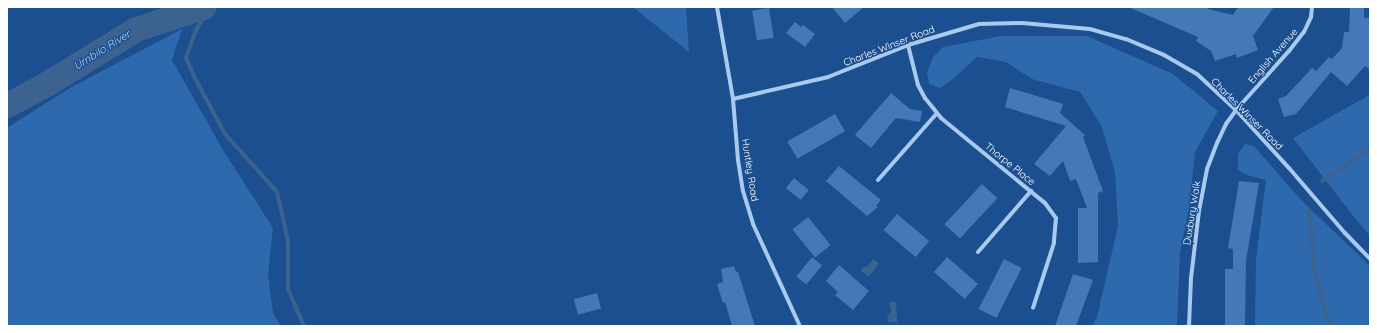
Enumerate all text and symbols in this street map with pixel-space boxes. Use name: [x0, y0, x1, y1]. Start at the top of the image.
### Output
street label: Charles Winser Road: [842, 23, 936, 69]
street label: English Avenue: [1246, 26, 1300, 86]
water label: Umbilo River: [71, 27, 133, 73]
street label: Charles Winser Road: [1209, 76, 1285, 152]
street label: Huntley Road: [739, 138, 761, 202]
street label: Thorpe Place: [982, 140, 1038, 188]
street label: Duxbury Walk: [1181, 180, 1203, 246]

